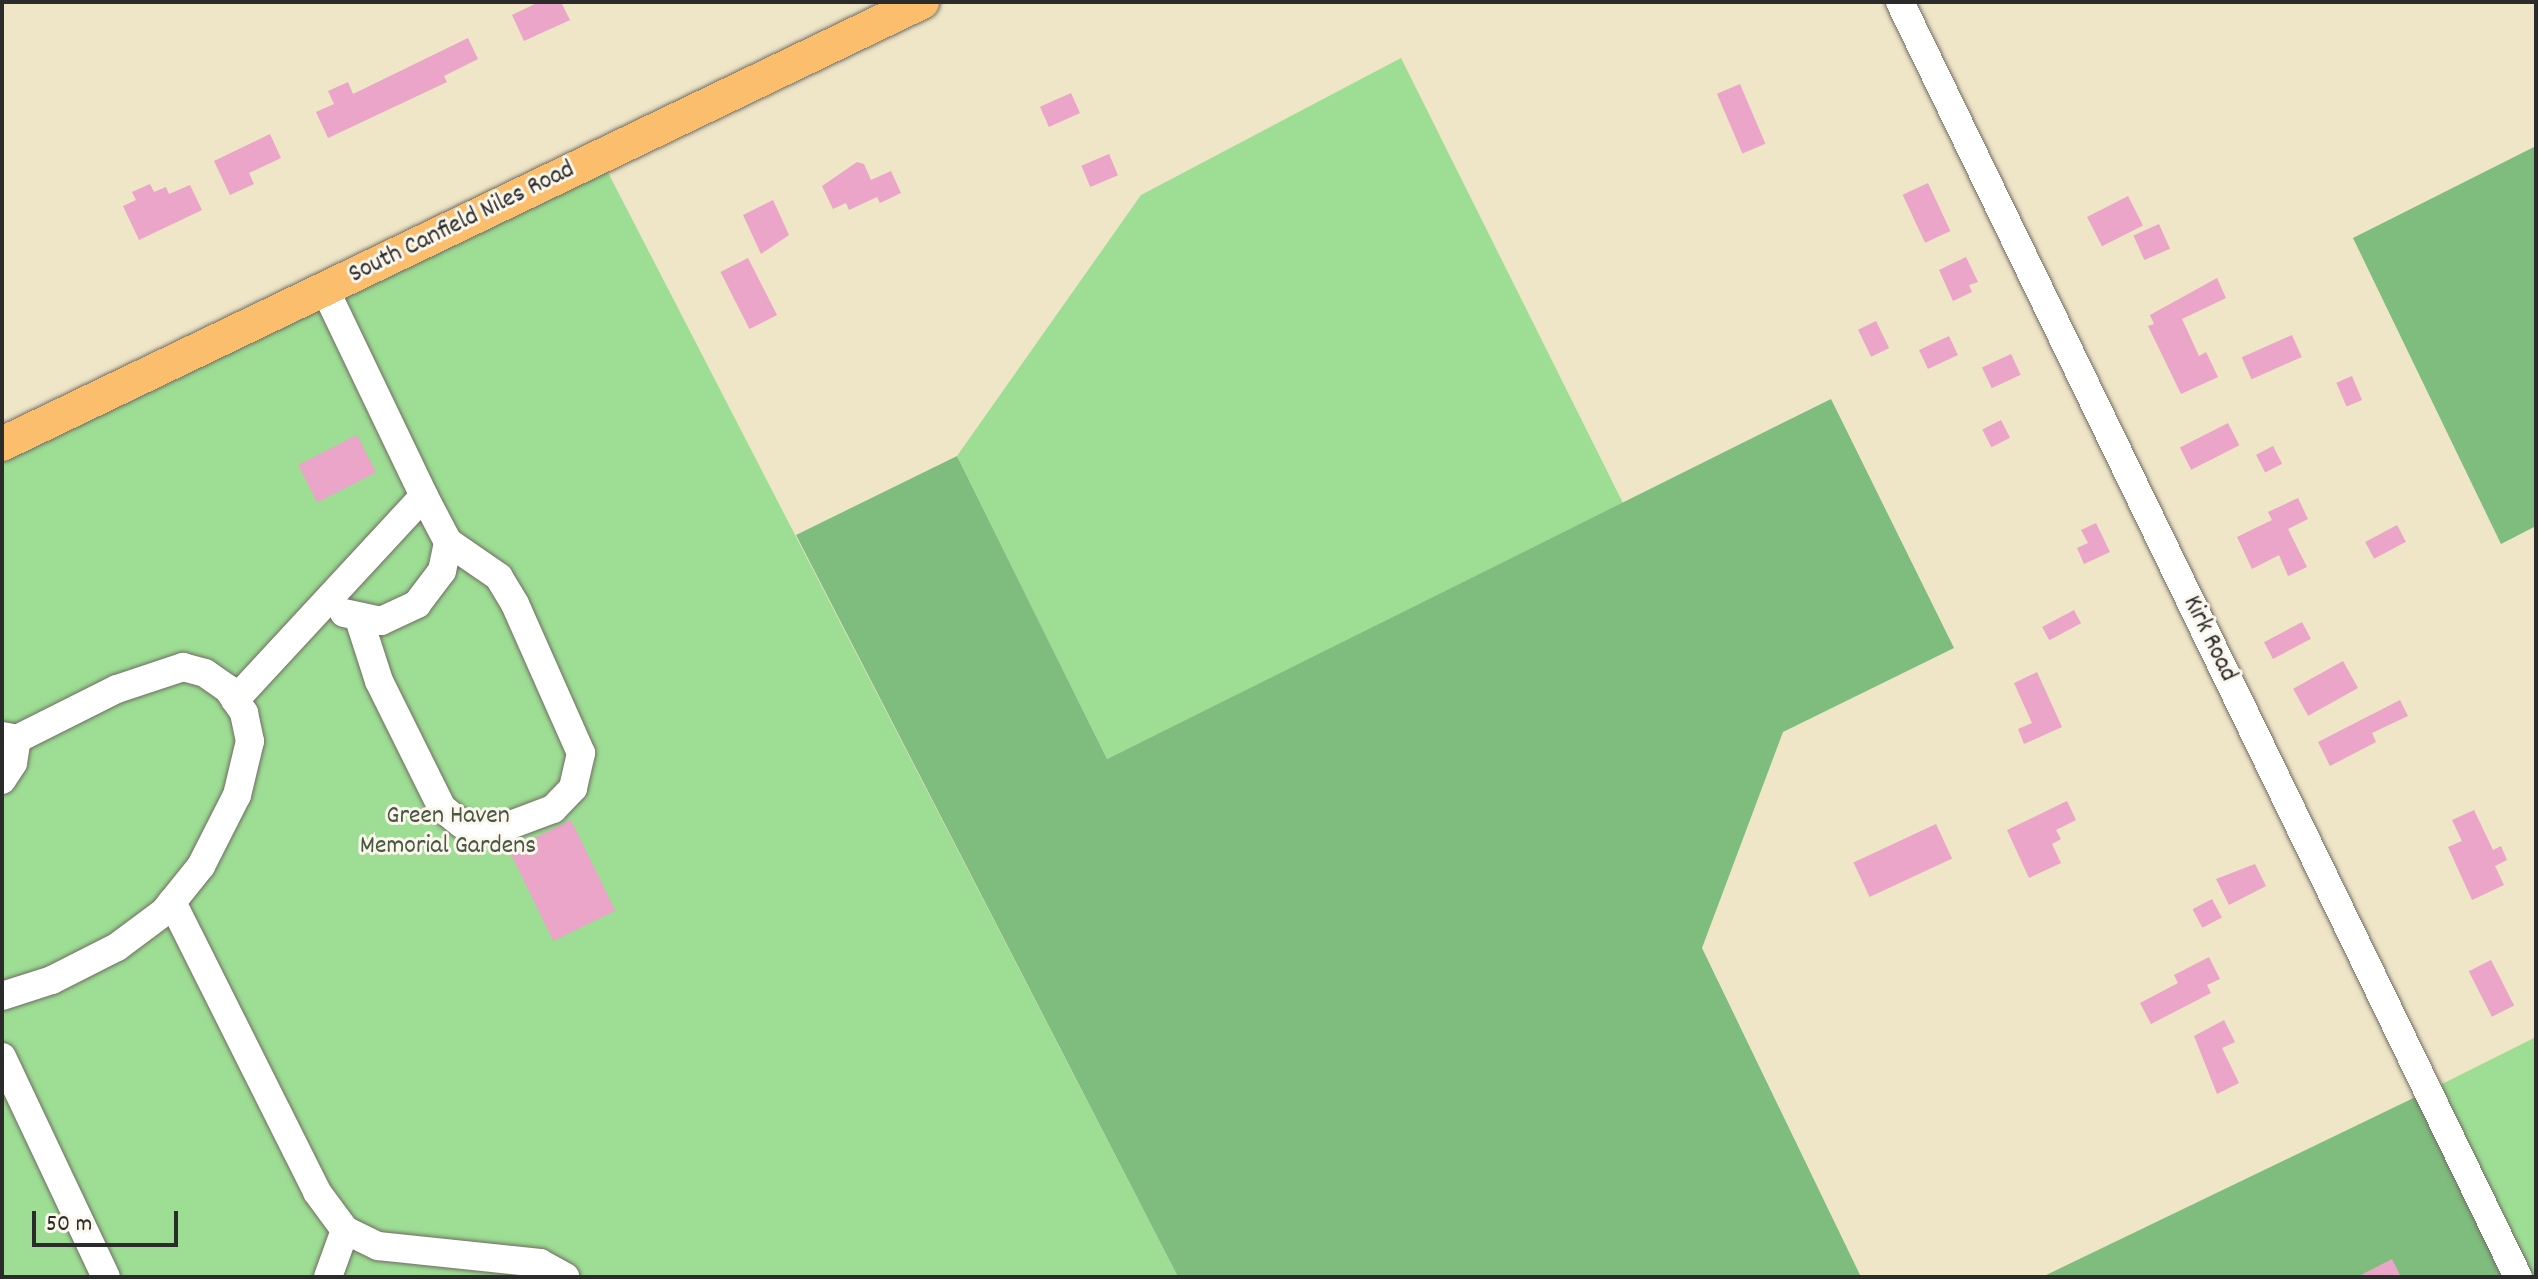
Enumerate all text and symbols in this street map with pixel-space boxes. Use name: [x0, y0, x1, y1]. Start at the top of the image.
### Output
street label: South Canfield Niles Road: [344, 155, 580, 291]
street label: Kirk Road: [2175, 591, 2243, 687]
park label: Green Haven Memorial Gardens: [360, 801, 536, 862]
scale bar: [36, 1195, 182, 1245]
text: 50 m: [46, 1208, 92, 1242]

